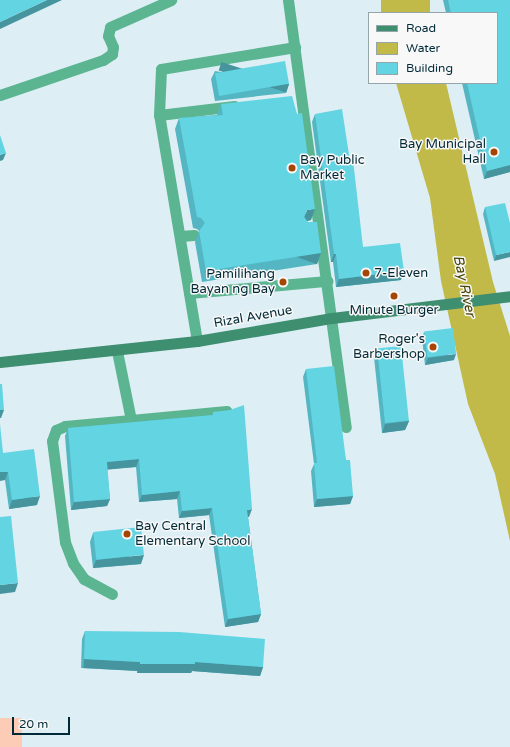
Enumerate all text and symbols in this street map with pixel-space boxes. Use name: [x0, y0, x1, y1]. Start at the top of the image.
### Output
legend: [368, 12, 498, 84]
text: Road: [406, 21, 436, 35]
text: Water: [406, 41, 440, 55]
text: Building: [406, 61, 453, 75]
place label: Bay Municipal Hall: [399, 137, 486, 168]
marker: Bay Municipal Hall: [489, 147, 499, 157]
place label: Bay Public Market: [300, 153, 365, 184]
marker: Bay Public Market: [287, 163, 297, 173]
water label: Bay River: [449, 254, 479, 318]
place label: 7-Eleven: [374, 265, 428, 281]
place label: Pamilihang Bayan ng Bay: [191, 267, 275, 298]
marker: 7-Eleven: [361, 268, 371, 278]
marker: Pamilihang Bayan ng Bay: [278, 277, 288, 287]
marker: Minute Burger: [389, 291, 399, 301]
street label: Rizal Avenue: [213, 302, 293, 332]
place label: Minute Burger: [349, 302, 439, 318]
place label: Roger's Barbershop: [353, 332, 425, 363]
marker: Roger's Barbershop: [428, 342, 438, 352]
place label: Bay Central Elementary School: [135, 519, 250, 550]
marker: Bay Central Elementary School: [122, 529, 132, 539]
scale bar: [14, 709, 72, 735]
text: 20 m: [19, 717, 48, 731]

